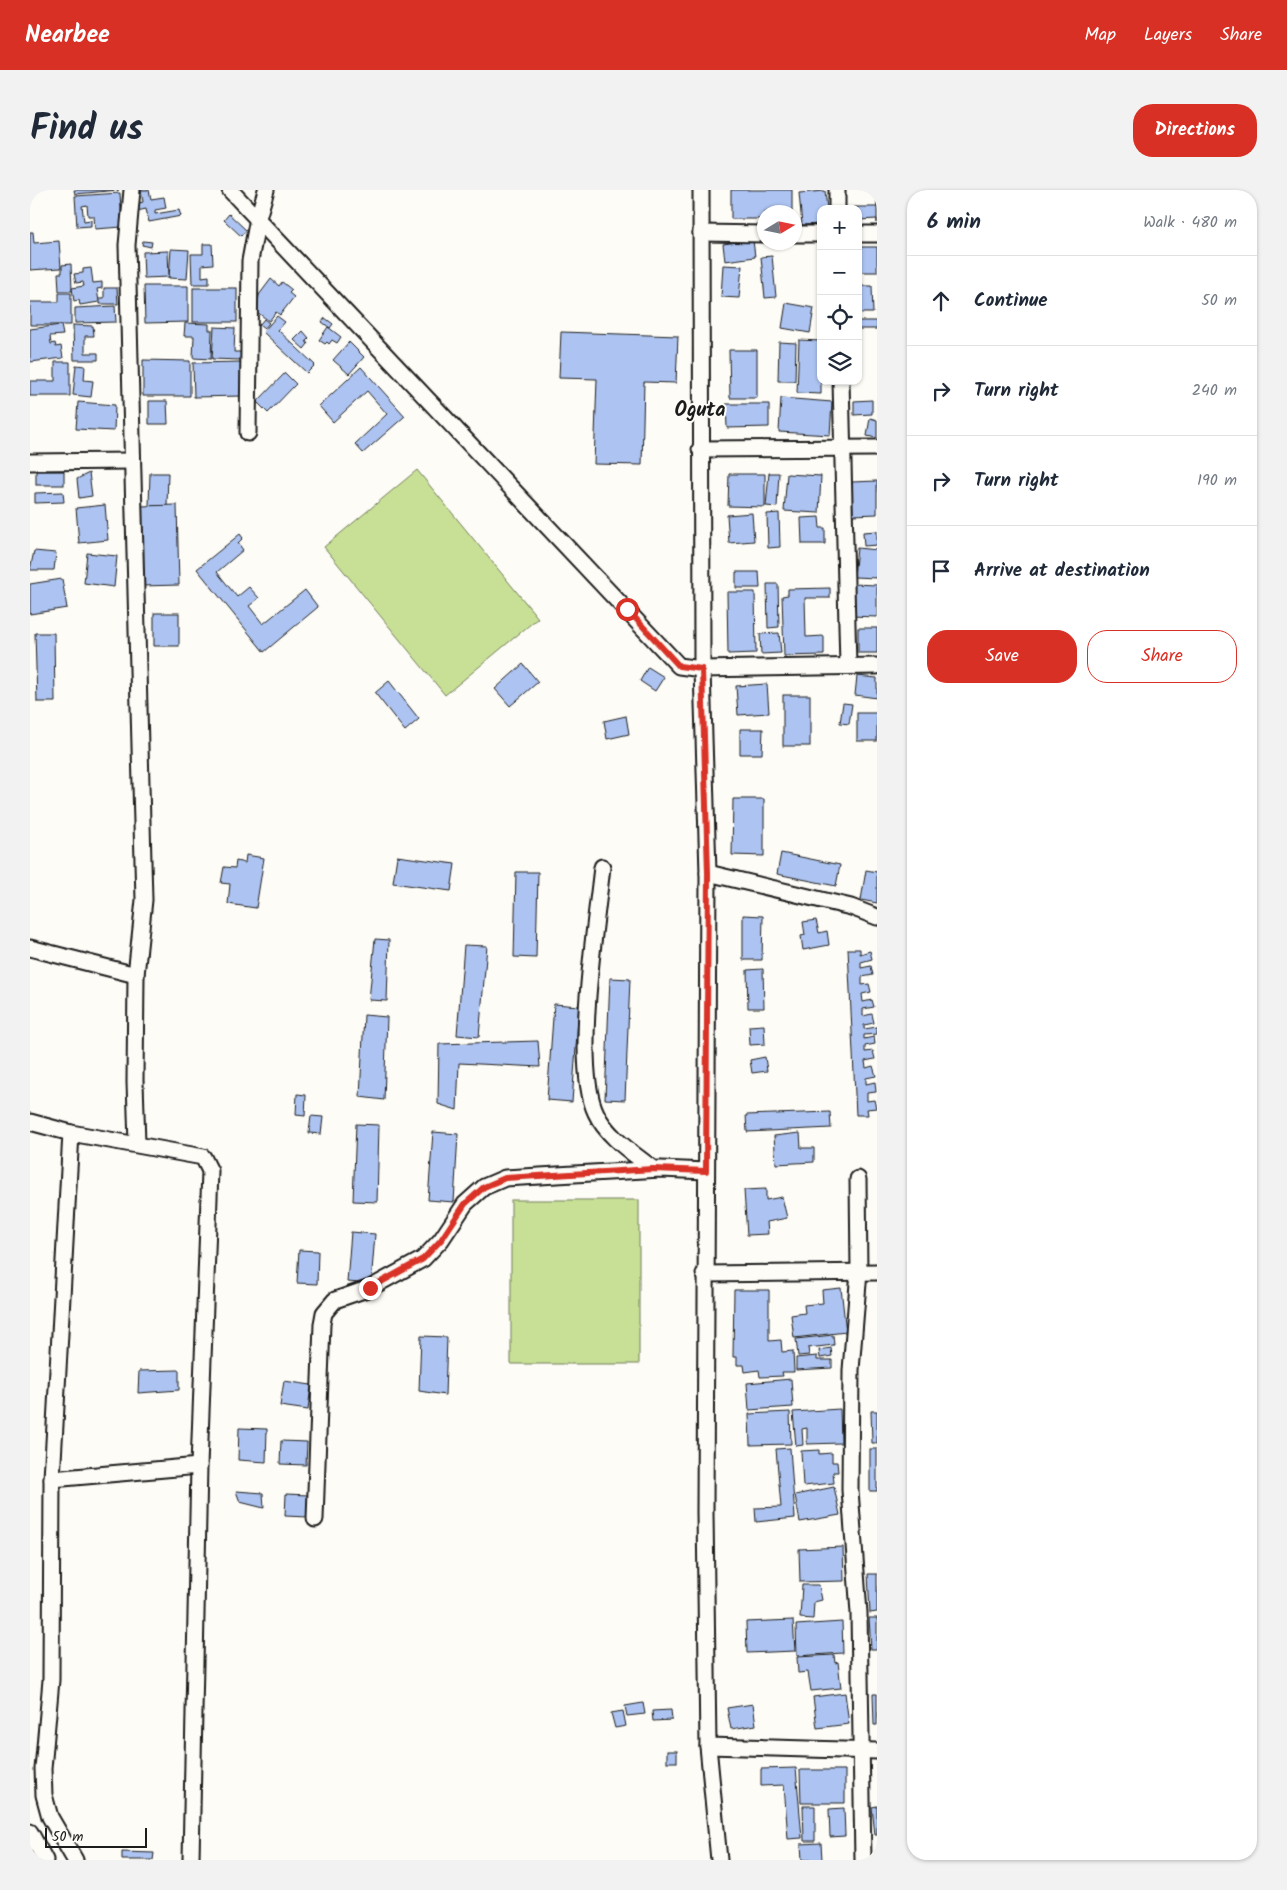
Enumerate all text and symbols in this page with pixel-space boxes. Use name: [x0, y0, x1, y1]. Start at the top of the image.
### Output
text: Nearbee: [25, 16, 110, 55]
text: Map: [1085, 21, 1116, 50]
text: Layers: [1144, 21, 1192, 50]
text: Share: [1220, 21, 1262, 50]
text: Find us: [30, 102, 143, 158]
button: Directions: [1133, 104, 1257, 157]
north arrow: [757, 205, 802, 250]
map controls: [817, 205, 862, 385]
button: +: [817, 205, 862, 250]
text: 6 min: [927, 206, 981, 239]
text: Walk · 480 m: [1143, 210, 1237, 235]
button: −: [817, 250, 862, 295]
text: Continue: [974, 286, 1047, 316]
icon: ahead: [927, 287, 955, 315]
text: 50 m: [1201, 288, 1237, 313]
button: locate: [817, 295, 862, 340]
button: layers: [817, 340, 862, 385]
text: Turn right: [974, 376, 1059, 406]
icon: right: [927, 377, 955, 405]
text: 240 m: [1192, 378, 1237, 403]
district label: Oguta: [675, 395, 725, 427]
text: Turn right: [974, 466, 1059, 496]
icon: right: [927, 467, 955, 495]
text: 190 m: [1197, 468, 1237, 493]
text: Arrive at destination: [974, 556, 1150, 586]
icon: arrive: [927, 557, 955, 585]
route start: [616, 598, 639, 621]
button: Save: [927, 630, 1077, 683]
button: Share: [1087, 630, 1237, 683]
route end: [359, 1277, 382, 1300]
scale bar: [45, 1825, 148, 1848]
text: 50 m: [52, 1826, 83, 1848]

